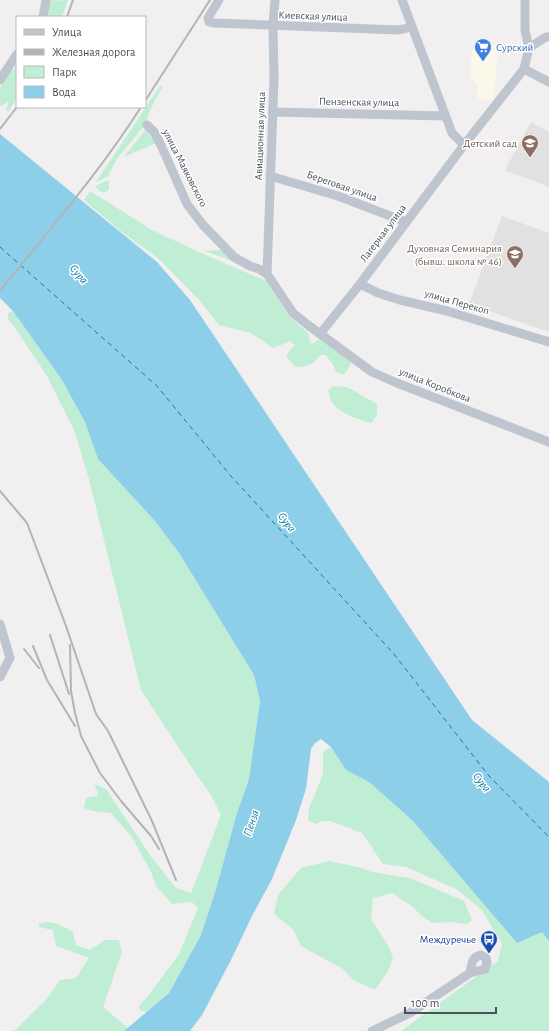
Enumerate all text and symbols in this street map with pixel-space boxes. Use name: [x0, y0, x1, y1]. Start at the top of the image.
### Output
street label: Киевская улица: [278, 9, 348, 23]
legend: [16, 16, 146, 108]
text: Улица: [52, 26, 82, 38]
supermarket icon: Сурский: [473, 37, 493, 62]
place label: Сурский: [496, 42, 533, 53]
text: Железная дорога: [52, 46, 136, 58]
text: Парк: [52, 66, 77, 78]
text: Вода: [52, 86, 76, 98]
street label: Авиационная улица: [253, 91, 267, 181]
street label: Пензенская улица: [319, 96, 399, 108]
street label: улица Маяковского: [160, 127, 209, 209]
school or university icon: Детский сад: [520, 133, 540, 158]
place label: Детский сад: [463, 138, 517, 149]
street label: Береговая улица: [305, 169, 379, 203]
street label: Лагерная улица: [358, 202, 408, 264]
place label: Духовная Семинария (бывш. школа № 46): [407, 243, 502, 267]
school or university icon: Духовная Семинария (бывш. школа № 46): [505, 244, 525, 269]
water label: Сура: [67, 262, 90, 287]
street label: улица Перекоп: [423, 287, 491, 316]
street label: улица Коробкова: [397, 365, 472, 404]
water label: Сура: [275, 510, 298, 535]
water label: Сура: [470, 770, 493, 795]
water label: Пенза: [241, 808, 261, 838]
bus stop icon: Междуречье: [479, 929, 499, 954]
place label: Междуречье: [420, 934, 476, 945]
scale bar: [405, 989, 496, 1015]
text: 100 m: [411, 997, 439, 1009]

